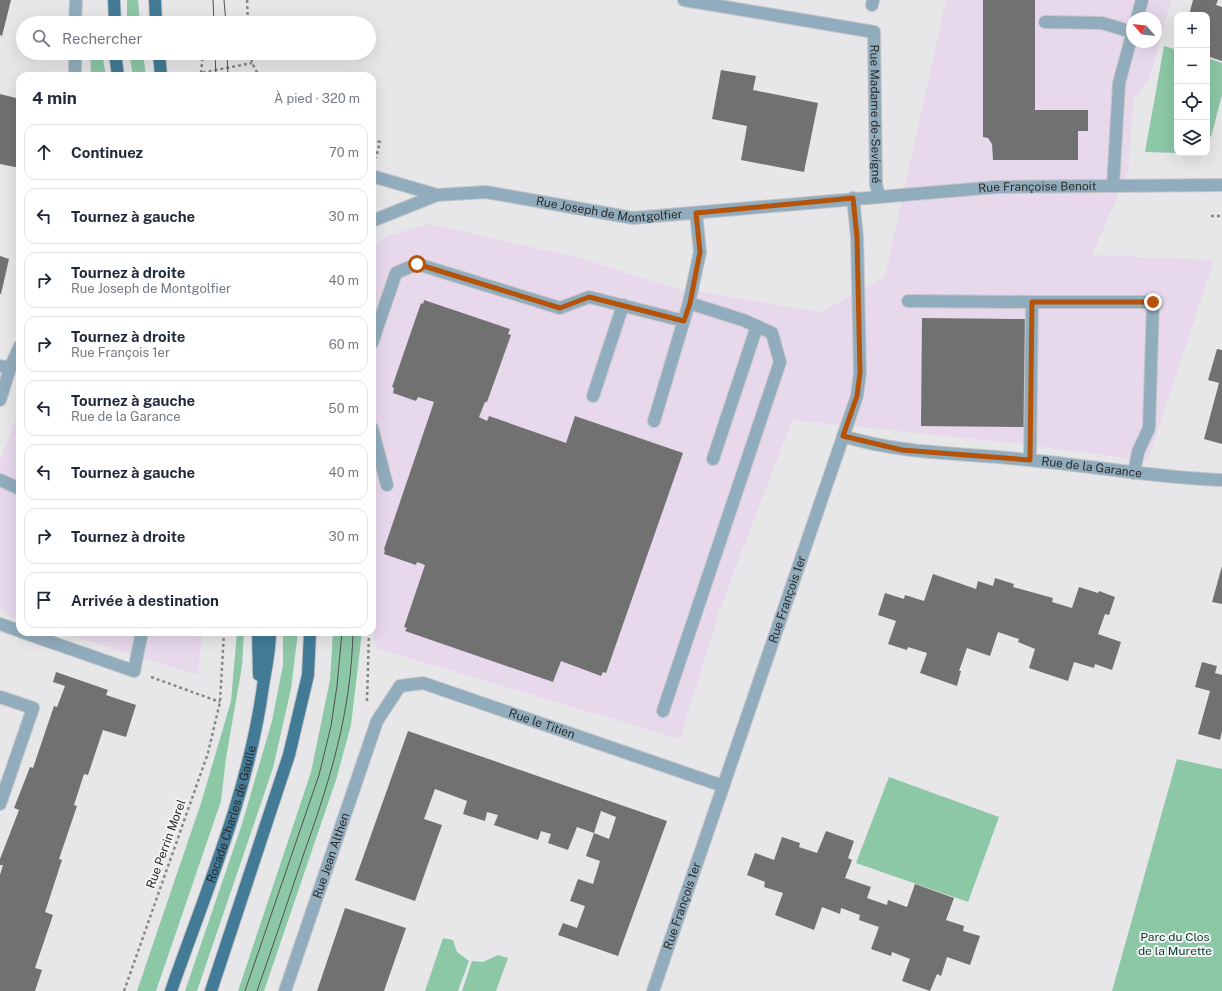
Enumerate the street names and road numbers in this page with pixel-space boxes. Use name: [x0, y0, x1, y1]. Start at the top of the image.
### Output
street label: Rue Madame de-Sevigné: [867, 44, 883, 184]
street label: Rue Françoise Benoit: [978, 179, 1097, 196]
street label: Rue Joseph de Montgolfier: [535, 194, 683, 225]
street label: Rue de la Garance: [1041, 454, 1143, 480]
street label: Rue François 1er: [766, 554, 809, 645]
street label: Rue le Titien: [507, 706, 577, 742]
street label: Rocade Charles de Gaulle: [204, 744, 259, 885]
street label: Rue Perrin Morel: [143, 797, 189, 890]
street label: Rue Jean Althen: [310, 811, 352, 900]
street label: Rue François 1er: [661, 860, 704, 951]

